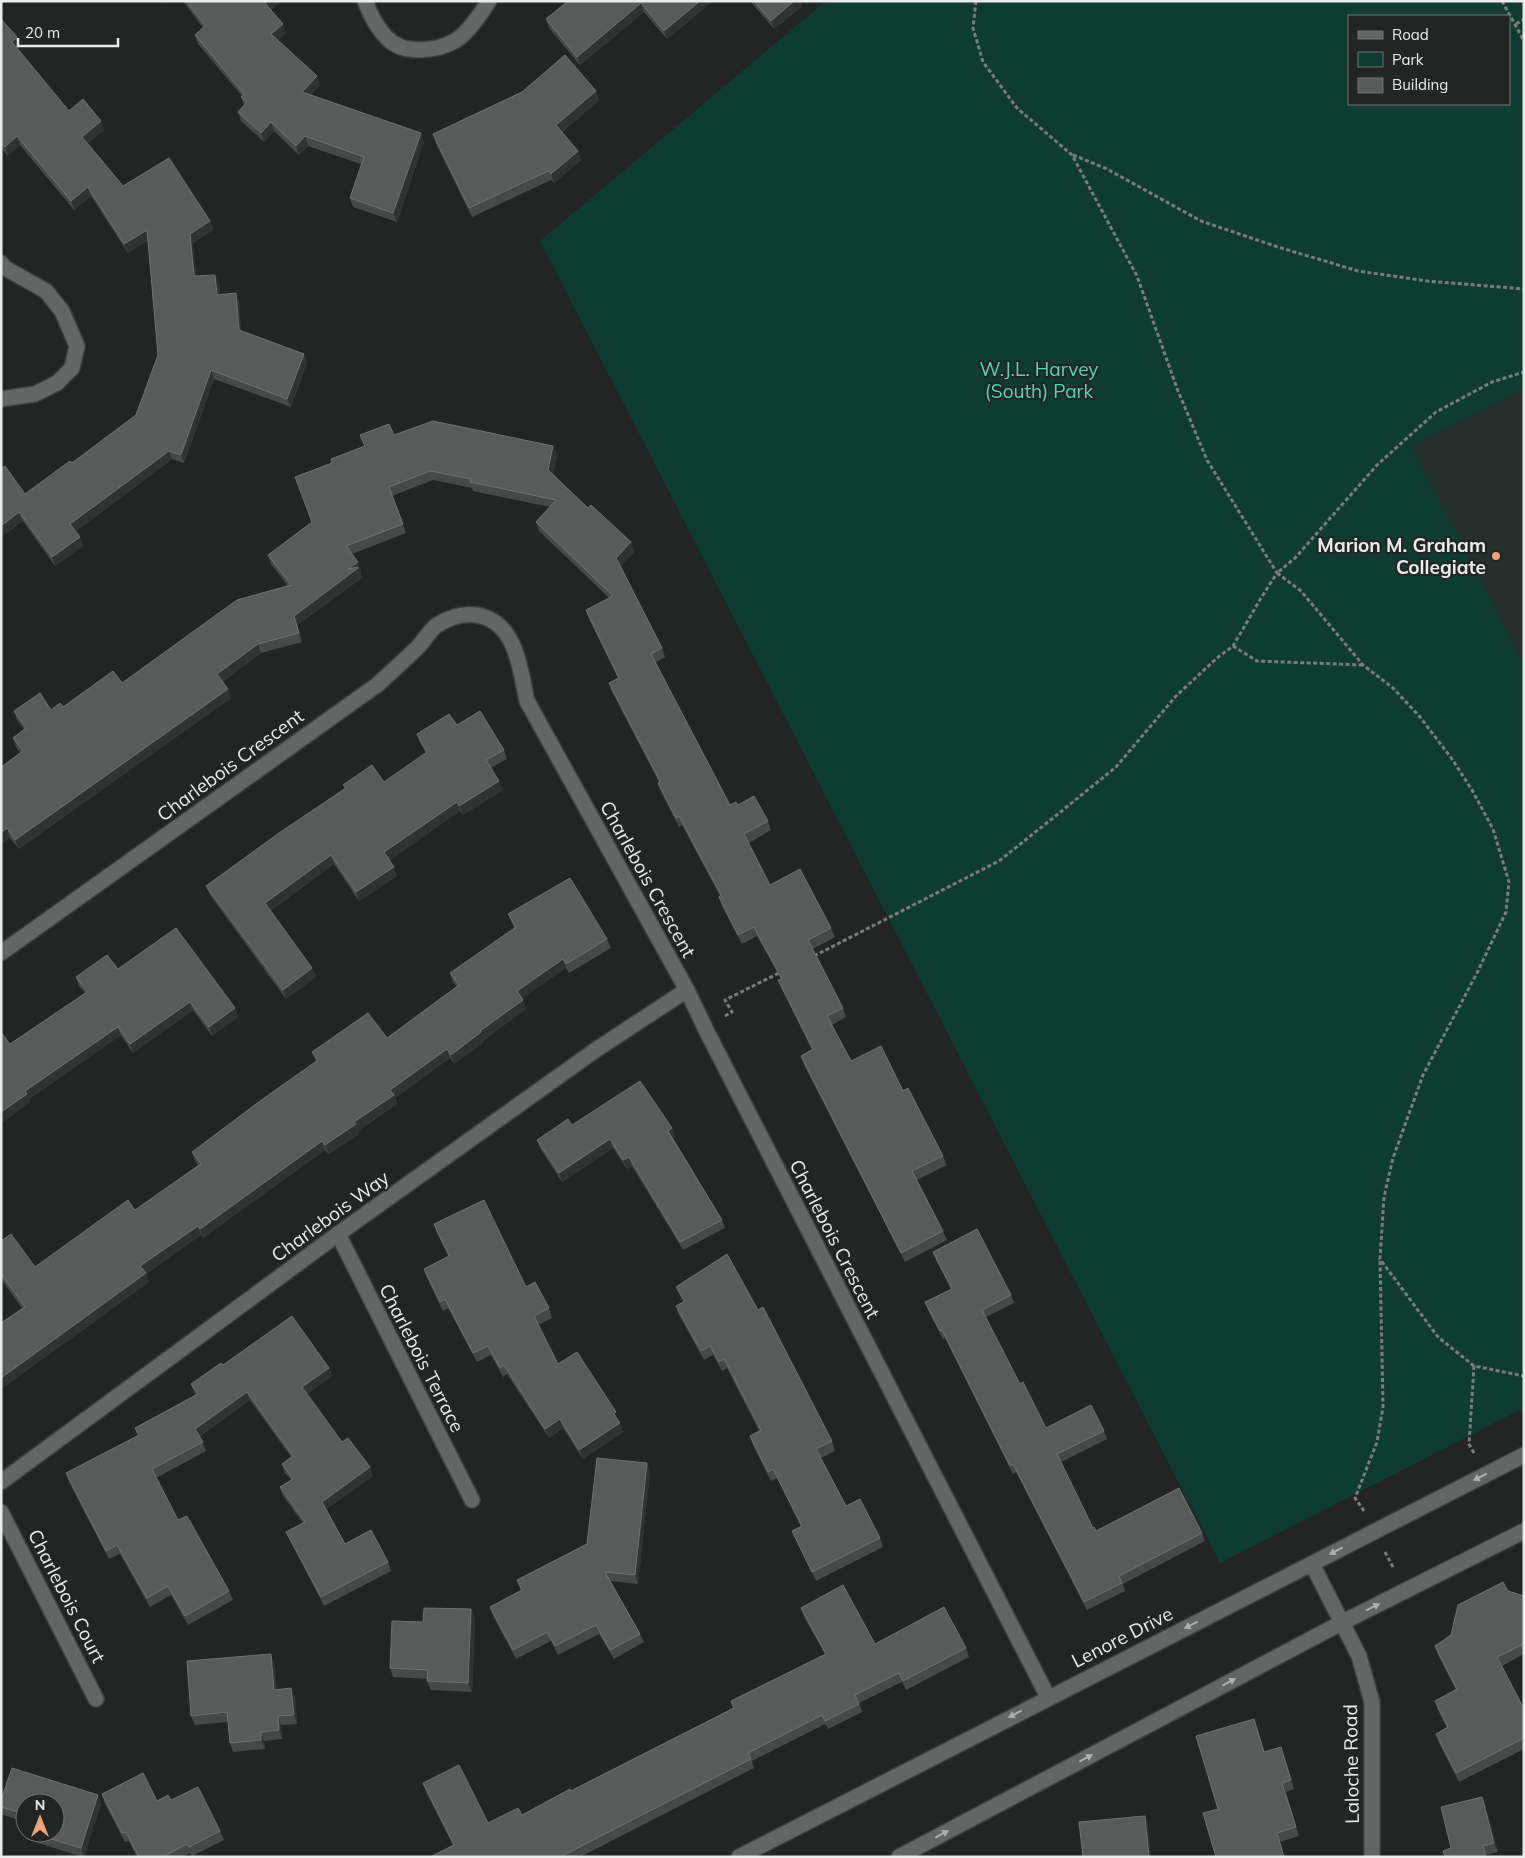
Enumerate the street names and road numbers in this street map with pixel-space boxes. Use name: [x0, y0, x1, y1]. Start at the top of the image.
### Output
street label: Charlebois Crescent: [152, 704, 308, 826]
street label: Charlebois Crescent: [595, 797, 701, 962]
street label: Charlebois Crescent: [785, 1155, 886, 1323]
street label: Charlebois Way: [266, 1165, 394, 1267]
street label: Charlebois Terrace: [374, 1280, 470, 1436]
street label: Charlebois Court: [23, 1525, 111, 1667]
street label: Lenore Drive: [1067, 1601, 1177, 1673]
street label: Laloche Road: [1338, 1704, 1364, 1824]

